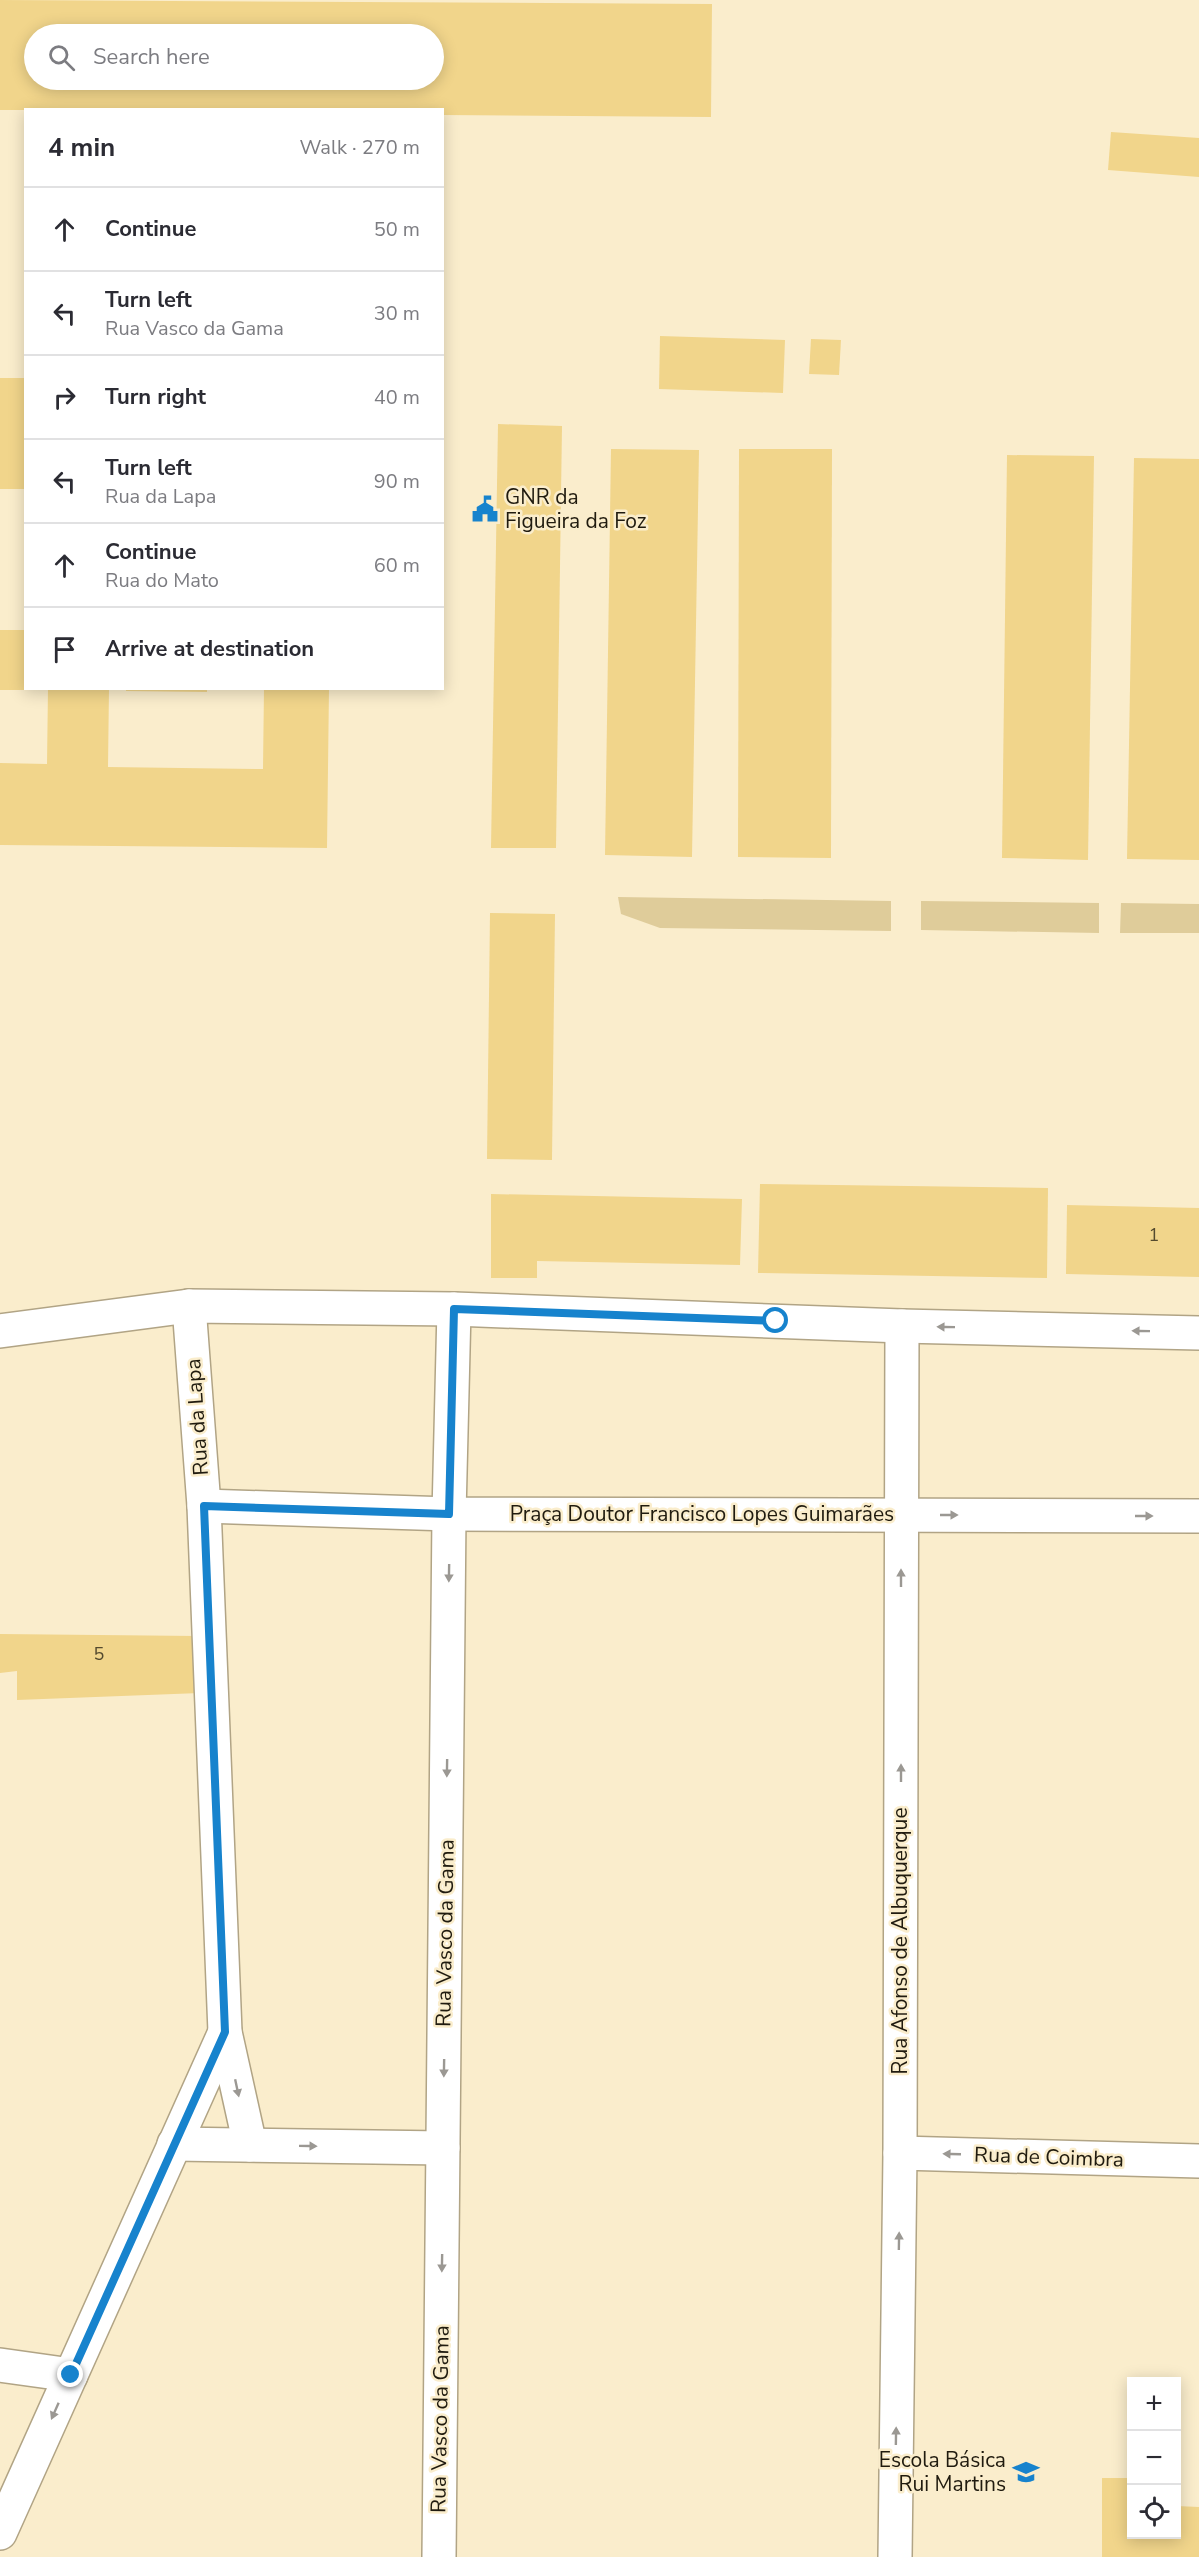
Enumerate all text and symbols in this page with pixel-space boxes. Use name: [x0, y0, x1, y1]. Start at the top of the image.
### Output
search box: [24, 24, 444, 90]
icon: search: [45, 41, 78, 74]
text: Search here: [93, 42, 210, 72]
text: 4 min: [48, 130, 115, 165]
text: Walk · 270 m: [300, 134, 420, 161]
icon: ahead: [48, 213, 81, 246]
text: Continue: [105, 214, 196, 244]
text: 50 m: [374, 216, 420, 243]
text: Turn left: [105, 285, 192, 315]
icon: left: [48, 297, 81, 330]
text: 30 m: [374, 300, 420, 327]
text: Rua Vasco da Gama: [105, 315, 284, 342]
icon: right: [48, 381, 81, 414]
text: Turn right: [105, 382, 206, 412]
text: 40 m: [374, 384, 420, 411]
text: Turn left: [105, 453, 192, 483]
icon: left: [48, 465, 81, 498]
text: 90 m: [374, 468, 420, 495]
text: Rua da Lapa: [105, 483, 216, 510]
place label: GNR da Figueira da Foz: [505, 483, 647, 535]
public building icon: GNR da Figueira da Foz: [470, 494, 500, 524]
text: Continue: [105, 537, 196, 567]
icon: ahead: [48, 549, 81, 582]
text: 60 m: [374, 552, 420, 579]
text: Rua do Mato: [105, 567, 219, 594]
icon: arrive: [48, 633, 81, 666]
text: Arrive at destination: [105, 634, 314, 664]
house number: 1: [1149, 1223, 1159, 1247]
route start: [762, 1307, 788, 1333]
one-way arrow: [936, 1322, 955, 1332]
one-way arrow: [1131, 1327, 1150, 1336]
street label: Rua da Lapa: [179, 1358, 215, 1476]
street label: Praça Doutor Francisco Lopes Guimarães: [510, 1500, 894, 1528]
one-way arrow: [939, 1510, 958, 1520]
one-way arrow: [1134, 1511, 1153, 1521]
one-way arrow: [444, 1563, 453, 1582]
one-way arrow: [896, 1568, 906, 1587]
house number: 5: [94, 1642, 104, 1666]
one-way arrow: [442, 1758, 452, 1777]
one-way arrow: [896, 1763, 906, 1782]
street label: Rua Afonso de Albuquerque: [886, 1807, 914, 2075]
street label: Rua Vasco da Gama: [429, 1839, 461, 2027]
one-way arrow: [439, 2058, 449, 2077]
one-way arrow: [233, 2079, 242, 2098]
street label: Rua de Coimbra: [974, 2140, 1124, 2174]
one-way arrow: [299, 2141, 318, 2151]
one-way arrow: [942, 2150, 961, 2159]
one-way arrow: [894, 2231, 904, 2250]
one-way arrow: [437, 2253, 447, 2272]
street label: Rua Vasco da Gama: [424, 2325, 456, 2513]
route end: [57, 2361, 83, 2387]
map controls: [1127, 2377, 1181, 2539]
button: +: [1127, 2377, 1181, 2431]
one-way arrow: [50, 2402, 60, 2420]
one-way arrow: [892, 2426, 901, 2445]
button: −: [1127, 2431, 1181, 2485]
place label: Escola Básica Rui Martins: [879, 2446, 1006, 2498]
school or university icon: Escola Básica Rui Martins: [1011, 2457, 1041, 2487]
button: locate: [1127, 2485, 1181, 2539]

